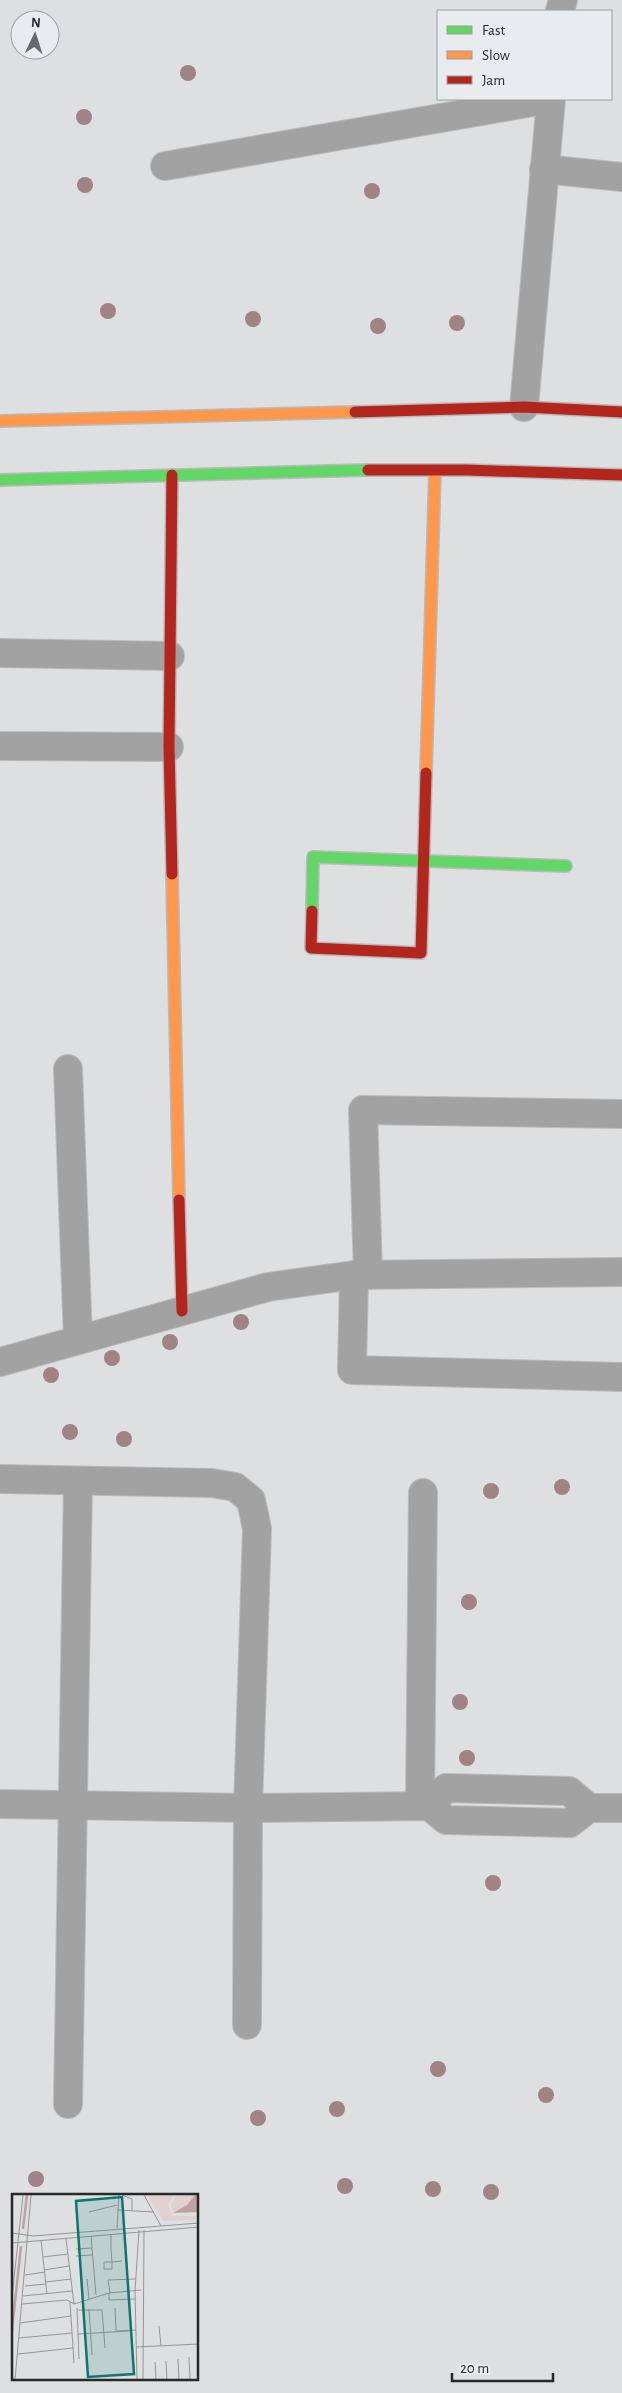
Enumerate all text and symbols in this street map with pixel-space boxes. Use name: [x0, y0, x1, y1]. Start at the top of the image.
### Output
north arrow: [10, 10, 60, 60]
legend: [437, 10, 612, 100]
text: N: [30, 16, 41, 30]
text: Fast: [482, 23, 506, 38]
text: Slow: [482, 48, 510, 63]
text: Jam: [482, 73, 505, 88]
inset map: [12, 2194, 199, 2380]
scale bar: [452, 2350, 553, 2382]
text: 20 m: [460, 2361, 489, 2376]

